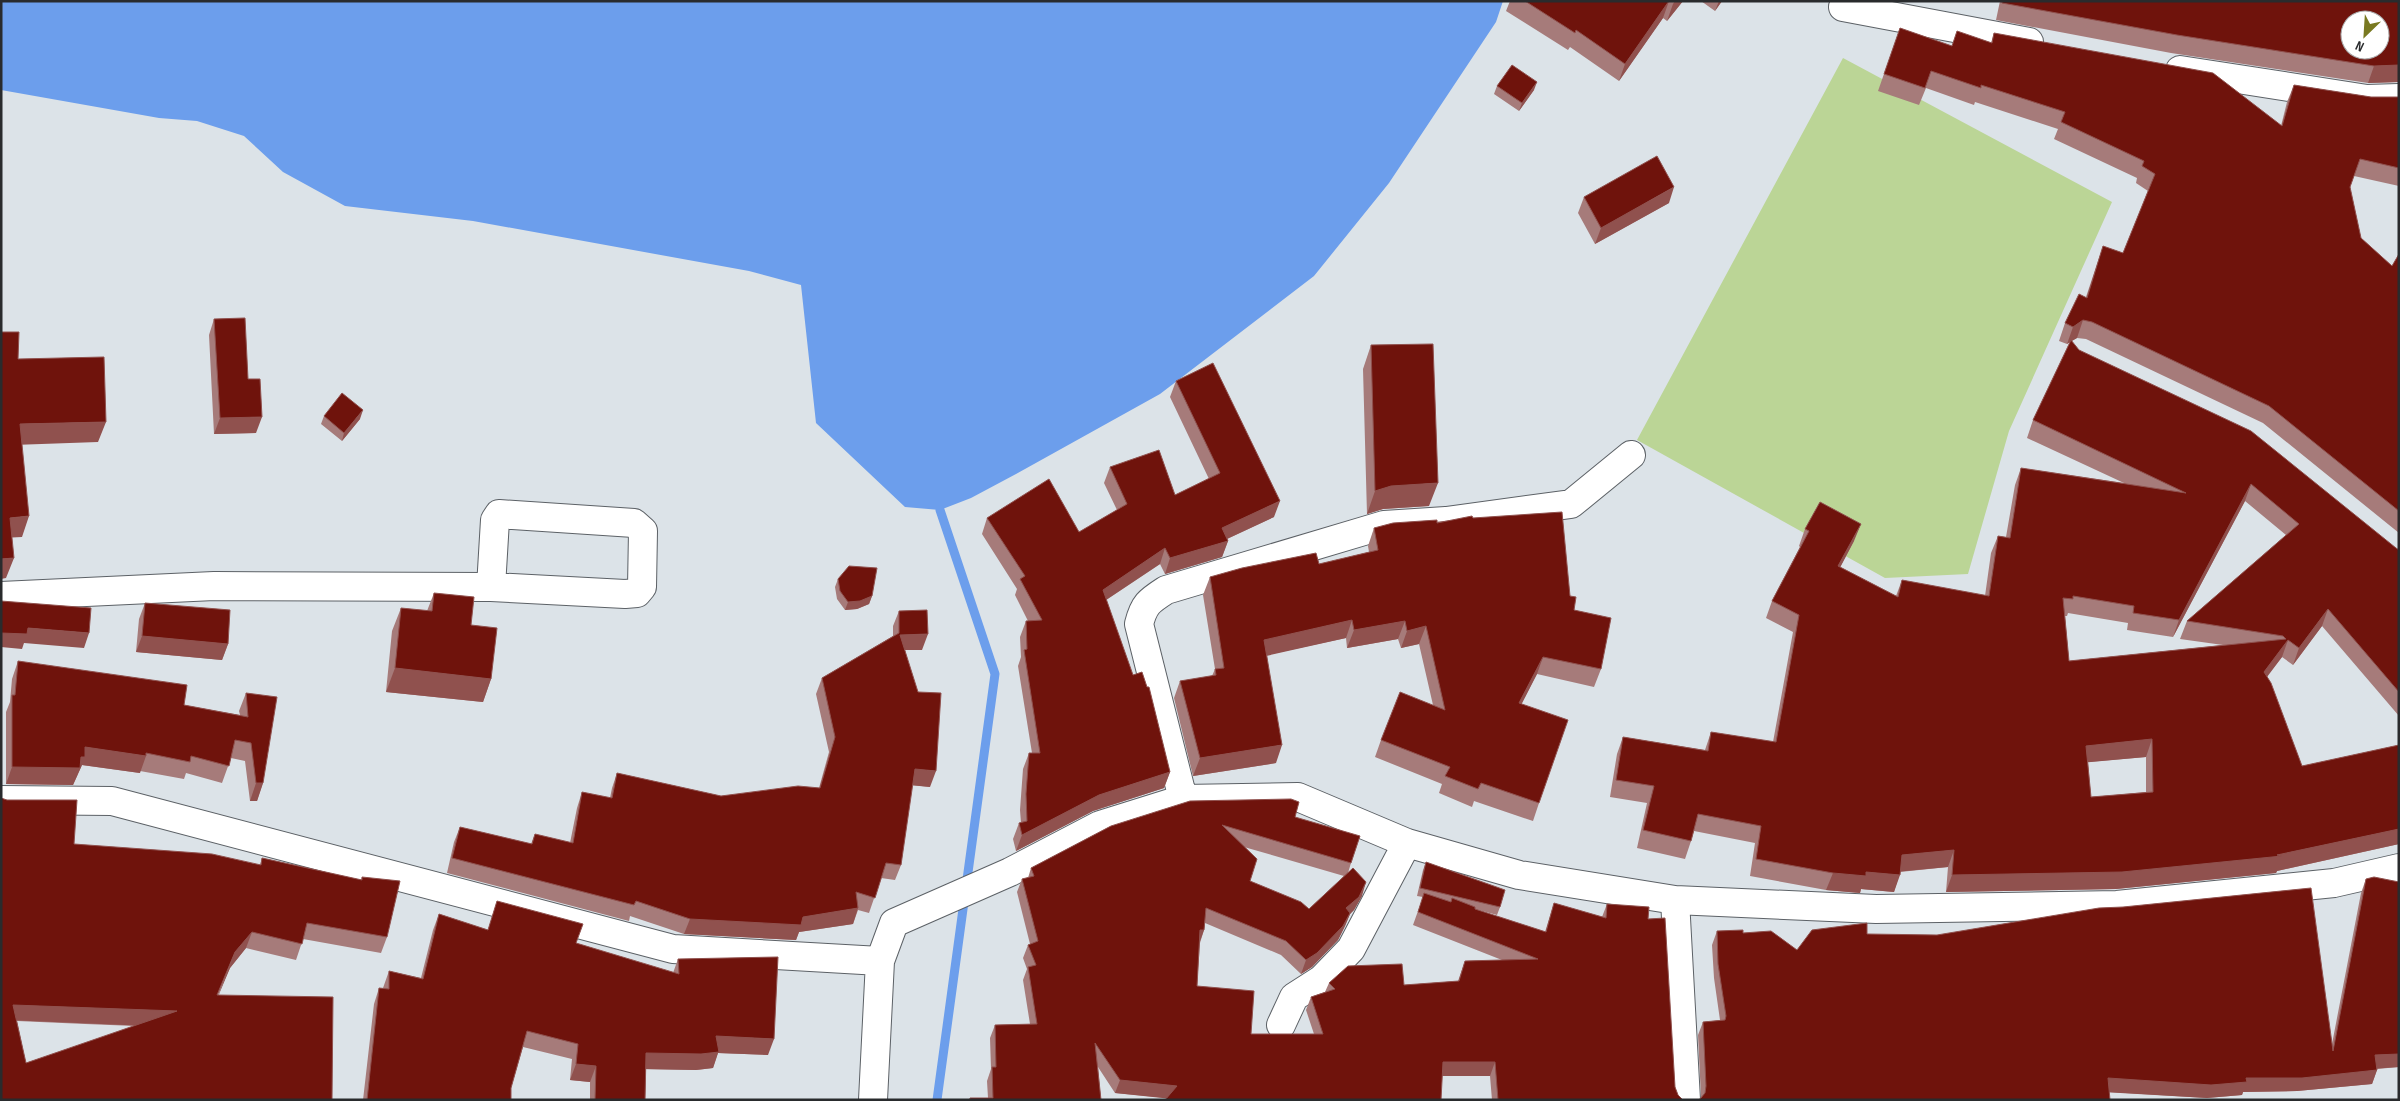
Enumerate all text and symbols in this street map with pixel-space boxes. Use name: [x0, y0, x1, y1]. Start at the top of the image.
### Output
north arrow: [2340, 10, 2390, 60]
text: N: [2353, 37, 2367, 56]

